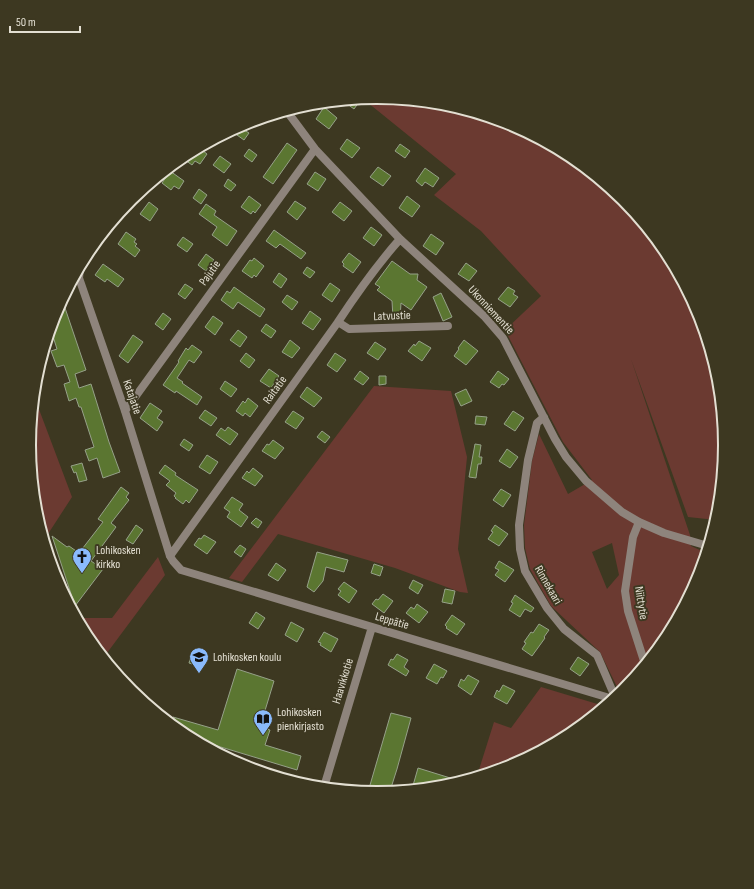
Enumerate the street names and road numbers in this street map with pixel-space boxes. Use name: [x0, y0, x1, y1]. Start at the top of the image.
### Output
street label: Pajutie: [196, 257, 224, 289]
street label: Ukonniementie: [465, 283, 517, 338]
street label: Latvustie: [373, 308, 411, 324]
street label: Raitatie: [260, 373, 290, 407]
street label: Katajatie: [119, 378, 145, 416]
street label: Rinnekaari: [531, 563, 565, 607]
street label: Niittytie: [631, 585, 651, 621]
street label: Leppätie: [373, 609, 411, 633]
street label: Haavikkotie: [329, 656, 357, 706]

